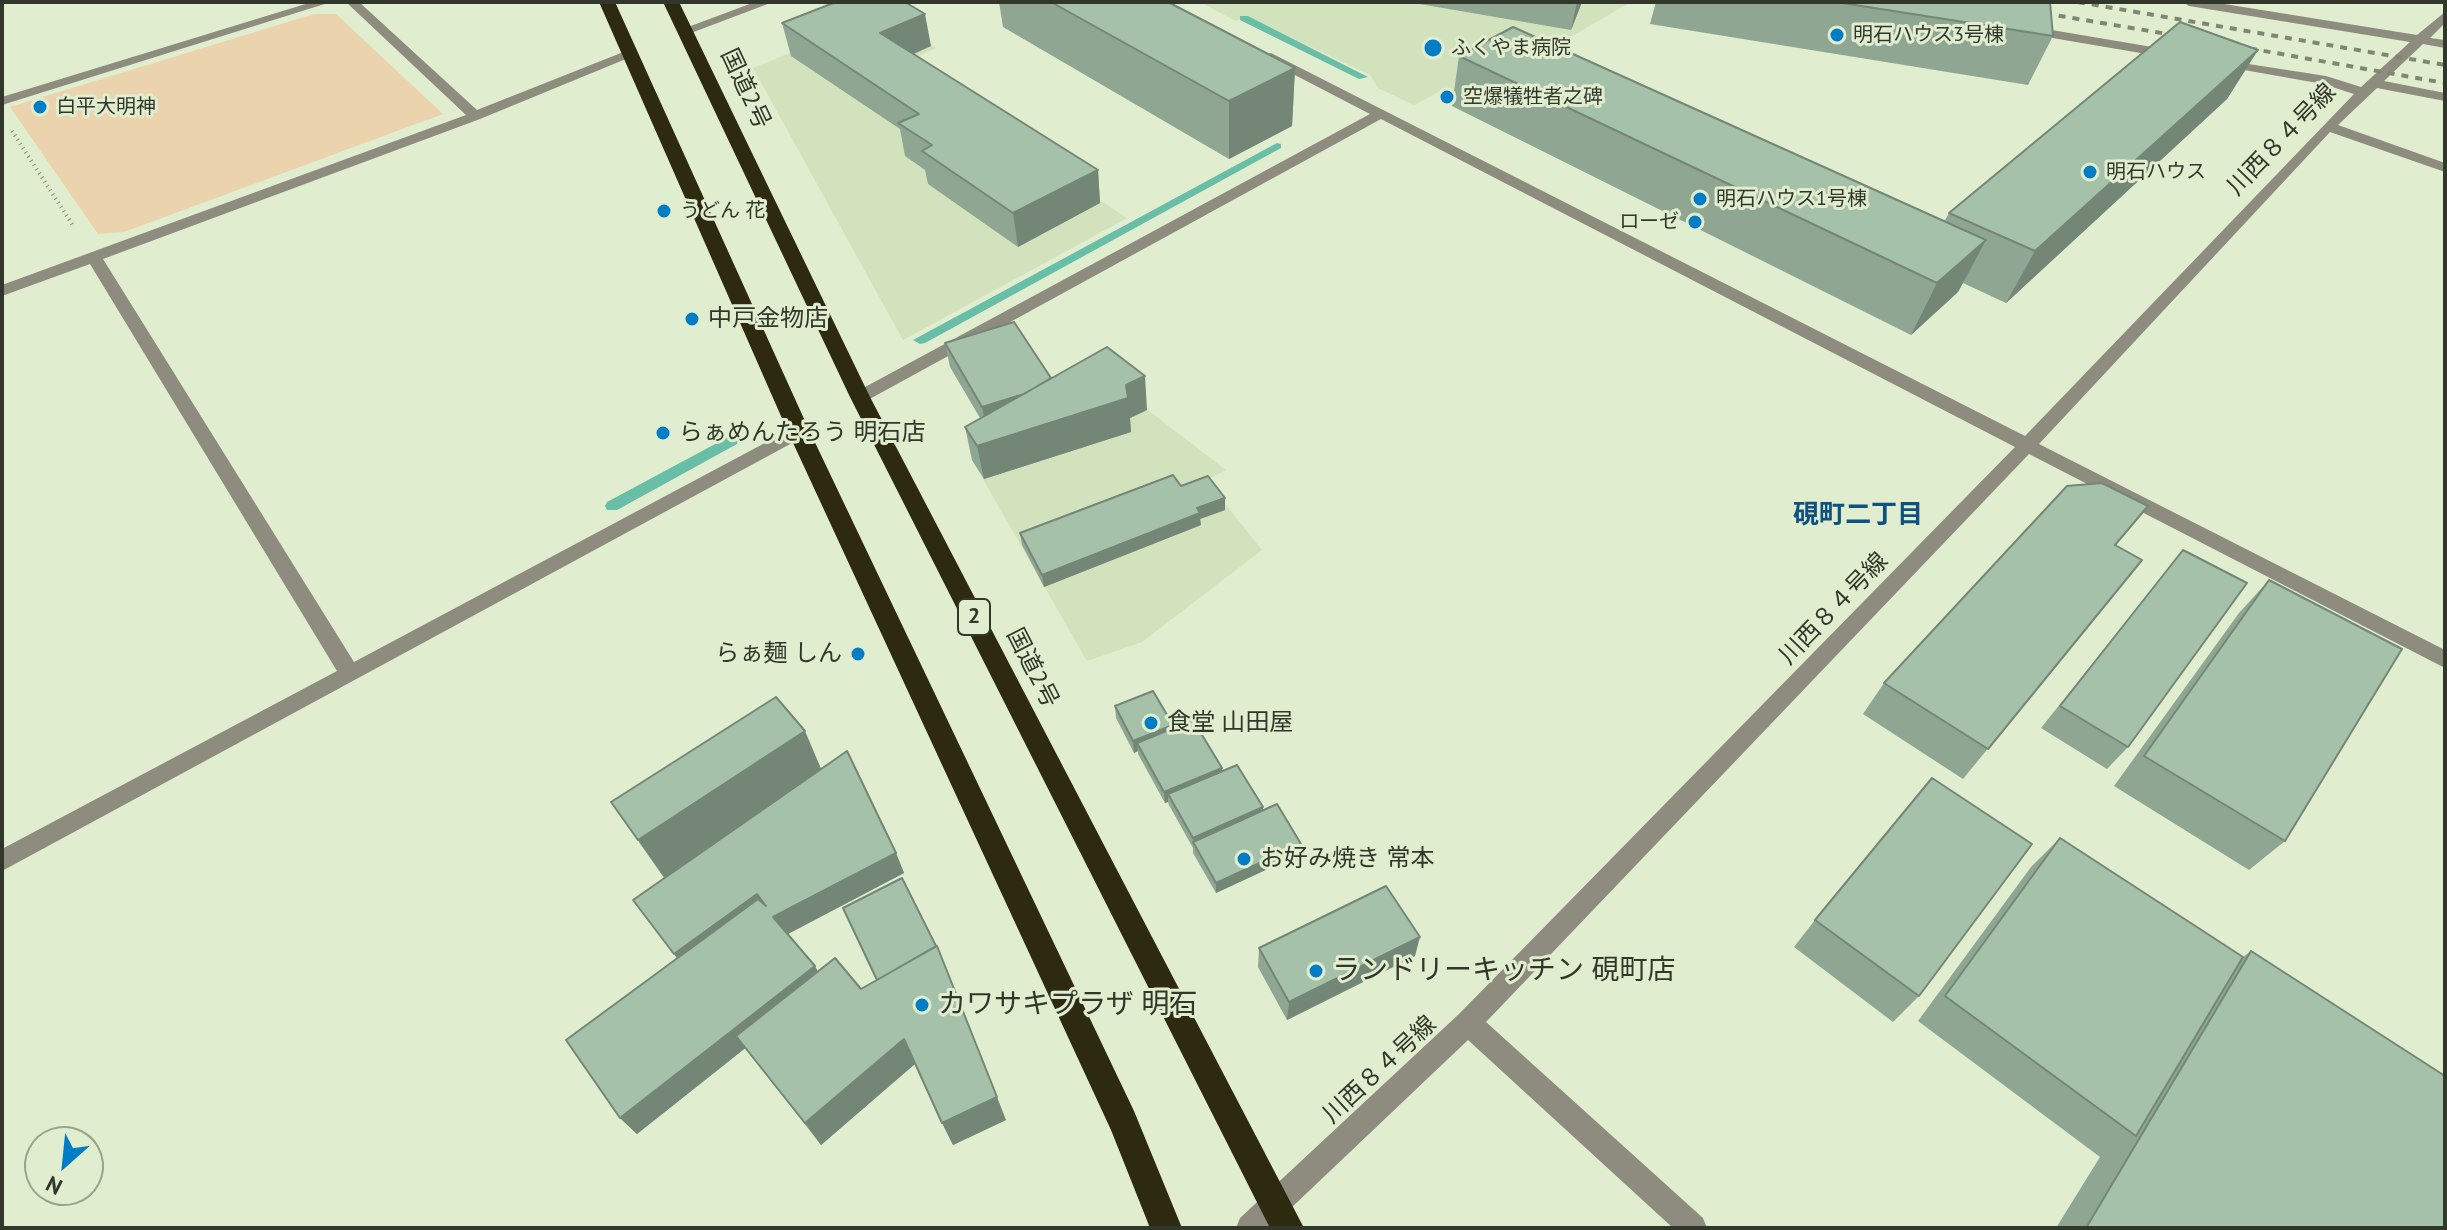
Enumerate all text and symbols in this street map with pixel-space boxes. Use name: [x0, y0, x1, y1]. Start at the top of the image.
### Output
place label: 明石ハウス3号棟: [1853, 23, 2004, 47]
marker: 明石ハウス3号棟: [1828, 26, 1846, 44]
place label: ふくやま病院: [1451, 36, 1571, 60]
marker: ふくやま病院: [1422, 37, 1444, 59]
street label: 国道2号: [714, 44, 776, 134]
street label: 川西８４号線: [2222, 78, 2342, 202]
place label: 空爆犠牲者之碑: [1463, 85, 1603, 109]
marker: 空爆犠牲者之碑: [1438, 88, 1456, 106]
place label: 白平大明神: [56, 95, 156, 119]
marker: 白平大明神: [31, 98, 49, 116]
place label: 明石ハウス: [2106, 160, 2206, 184]
marker: 明石ハウス: [2081, 163, 2099, 181]
place label: 明石ハウス1号棟: [1716, 187, 1867, 211]
marker: 明石ハウス1号棟: [1691, 190, 1709, 208]
place label: うどん 花: [680, 199, 765, 223]
marker: うどん 花: [655, 202, 673, 220]
place label: ローゼ: [1619, 210, 1679, 234]
marker: ローゼ: [1686, 213, 1704, 231]
place label: 中戸金物店: [708, 305, 828, 333]
marker: 中戸金物店: [683, 310, 701, 328]
place label: らぁめんたろう 明石店: [679, 419, 925, 447]
marker: らぁめんたろう 明石店: [654, 424, 672, 442]
district label: 硯町二丁目: [1793, 500, 1923, 532]
street label: 川西８４号線: [1774, 547, 1894, 671]
road number: 2: [958, 599, 990, 635]
street label: 国道2号: [1000, 624, 1064, 712]
place label: らぁ麺 しん: [716, 640, 842, 668]
marker: らぁ麺 しん: [849, 645, 867, 663]
place label: 食堂 山田屋: [1167, 709, 1293, 737]
marker: 食堂 山田屋: [1142, 714, 1160, 732]
place label: お好み焼き 常本: [1260, 845, 1434, 873]
marker: お好み焼き 常本: [1235, 850, 1253, 868]
place label: ランドリーキッチン 硯町店: [1332, 954, 1675, 988]
marker: ランドリーキッチン 硯町店: [1307, 962, 1325, 980]
place label: カワサキプラザ 明石: [938, 988, 1197, 1022]
marker: カワサキプラザ 明石: [913, 996, 931, 1014]
street label: 川西８４号線: [1318, 1010, 1442, 1130]
north arrow: [24, 1126, 104, 1206]
text: N: [41, 1170, 67, 1201]

